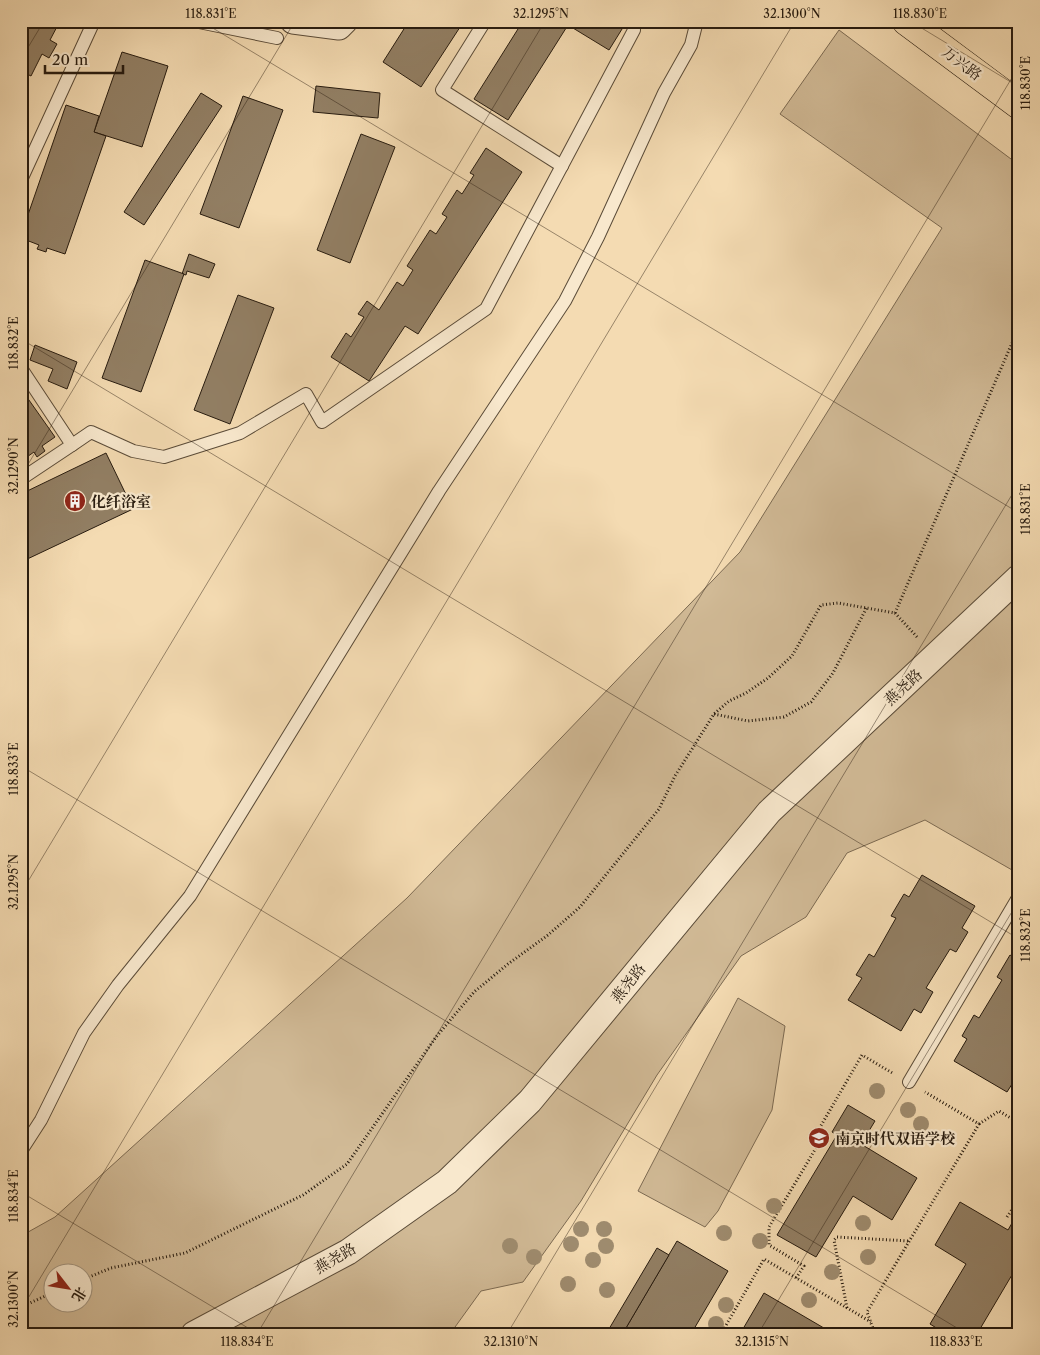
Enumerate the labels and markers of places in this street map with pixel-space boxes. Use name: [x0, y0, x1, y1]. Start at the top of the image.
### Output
building icon: 化纤浴室: [63, 489, 87, 513]
place label: 化纤浴室: [91, 492, 151, 511]
school or university icon: 南京时代双语学校: [807, 1126, 831, 1150]
place label: 南京时代双语学校: [835, 1129, 956, 1148]

